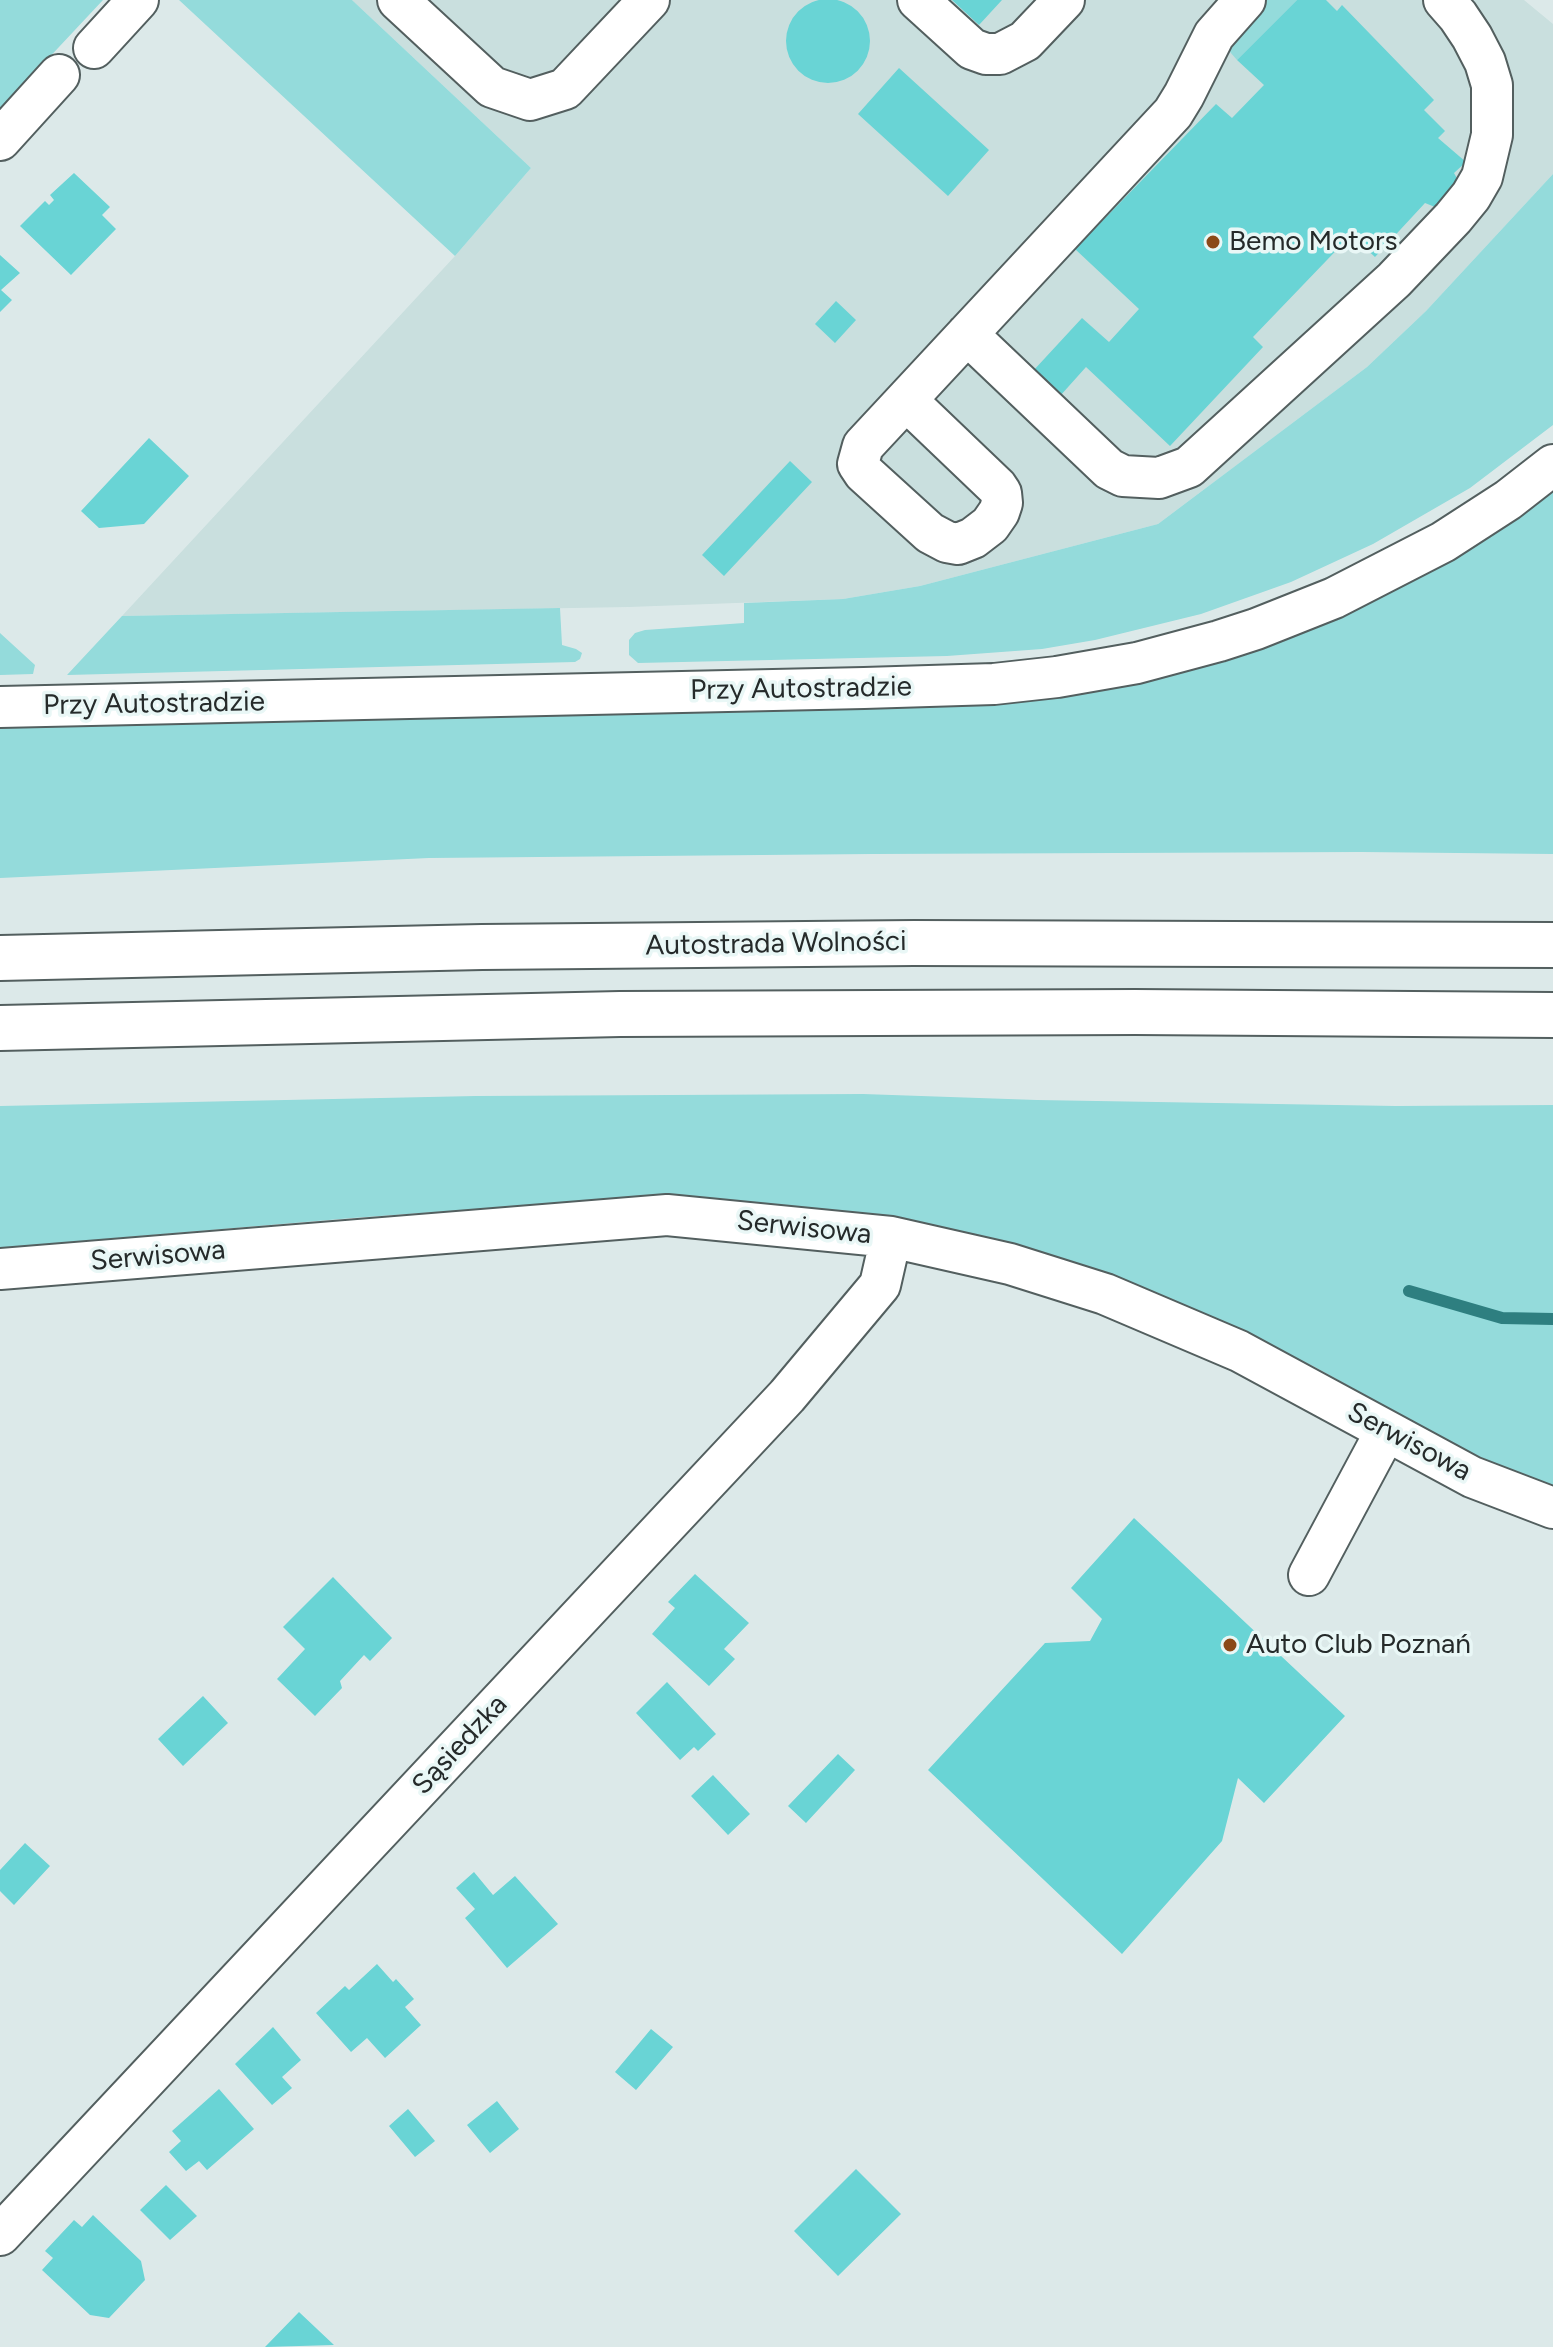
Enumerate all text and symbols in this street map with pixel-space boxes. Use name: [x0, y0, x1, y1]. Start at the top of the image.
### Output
place label: Bemo Motors: [1229, 225, 1398, 259]
marker: Bemo Motors: [1204, 233, 1222, 251]
street label: Przy Autostradzie: [690, 670, 912, 708]
street label: Przy Autostradzie: [43, 685, 265, 723]
street label: Autostrada Wolności: [645, 925, 907, 963]
street label: Serwisowa: [735, 1204, 873, 1252]
street label: Serwisowa: [89, 1233, 227, 1279]
street label: Serwisowa: [1341, 1395, 1477, 1489]
place label: Auto Club Poznań: [1246, 1628, 1471, 1662]
marker: Auto Club Poznań: [1221, 1636, 1239, 1654]
street label: Sąsiedzka: [405, 1688, 515, 1802]

